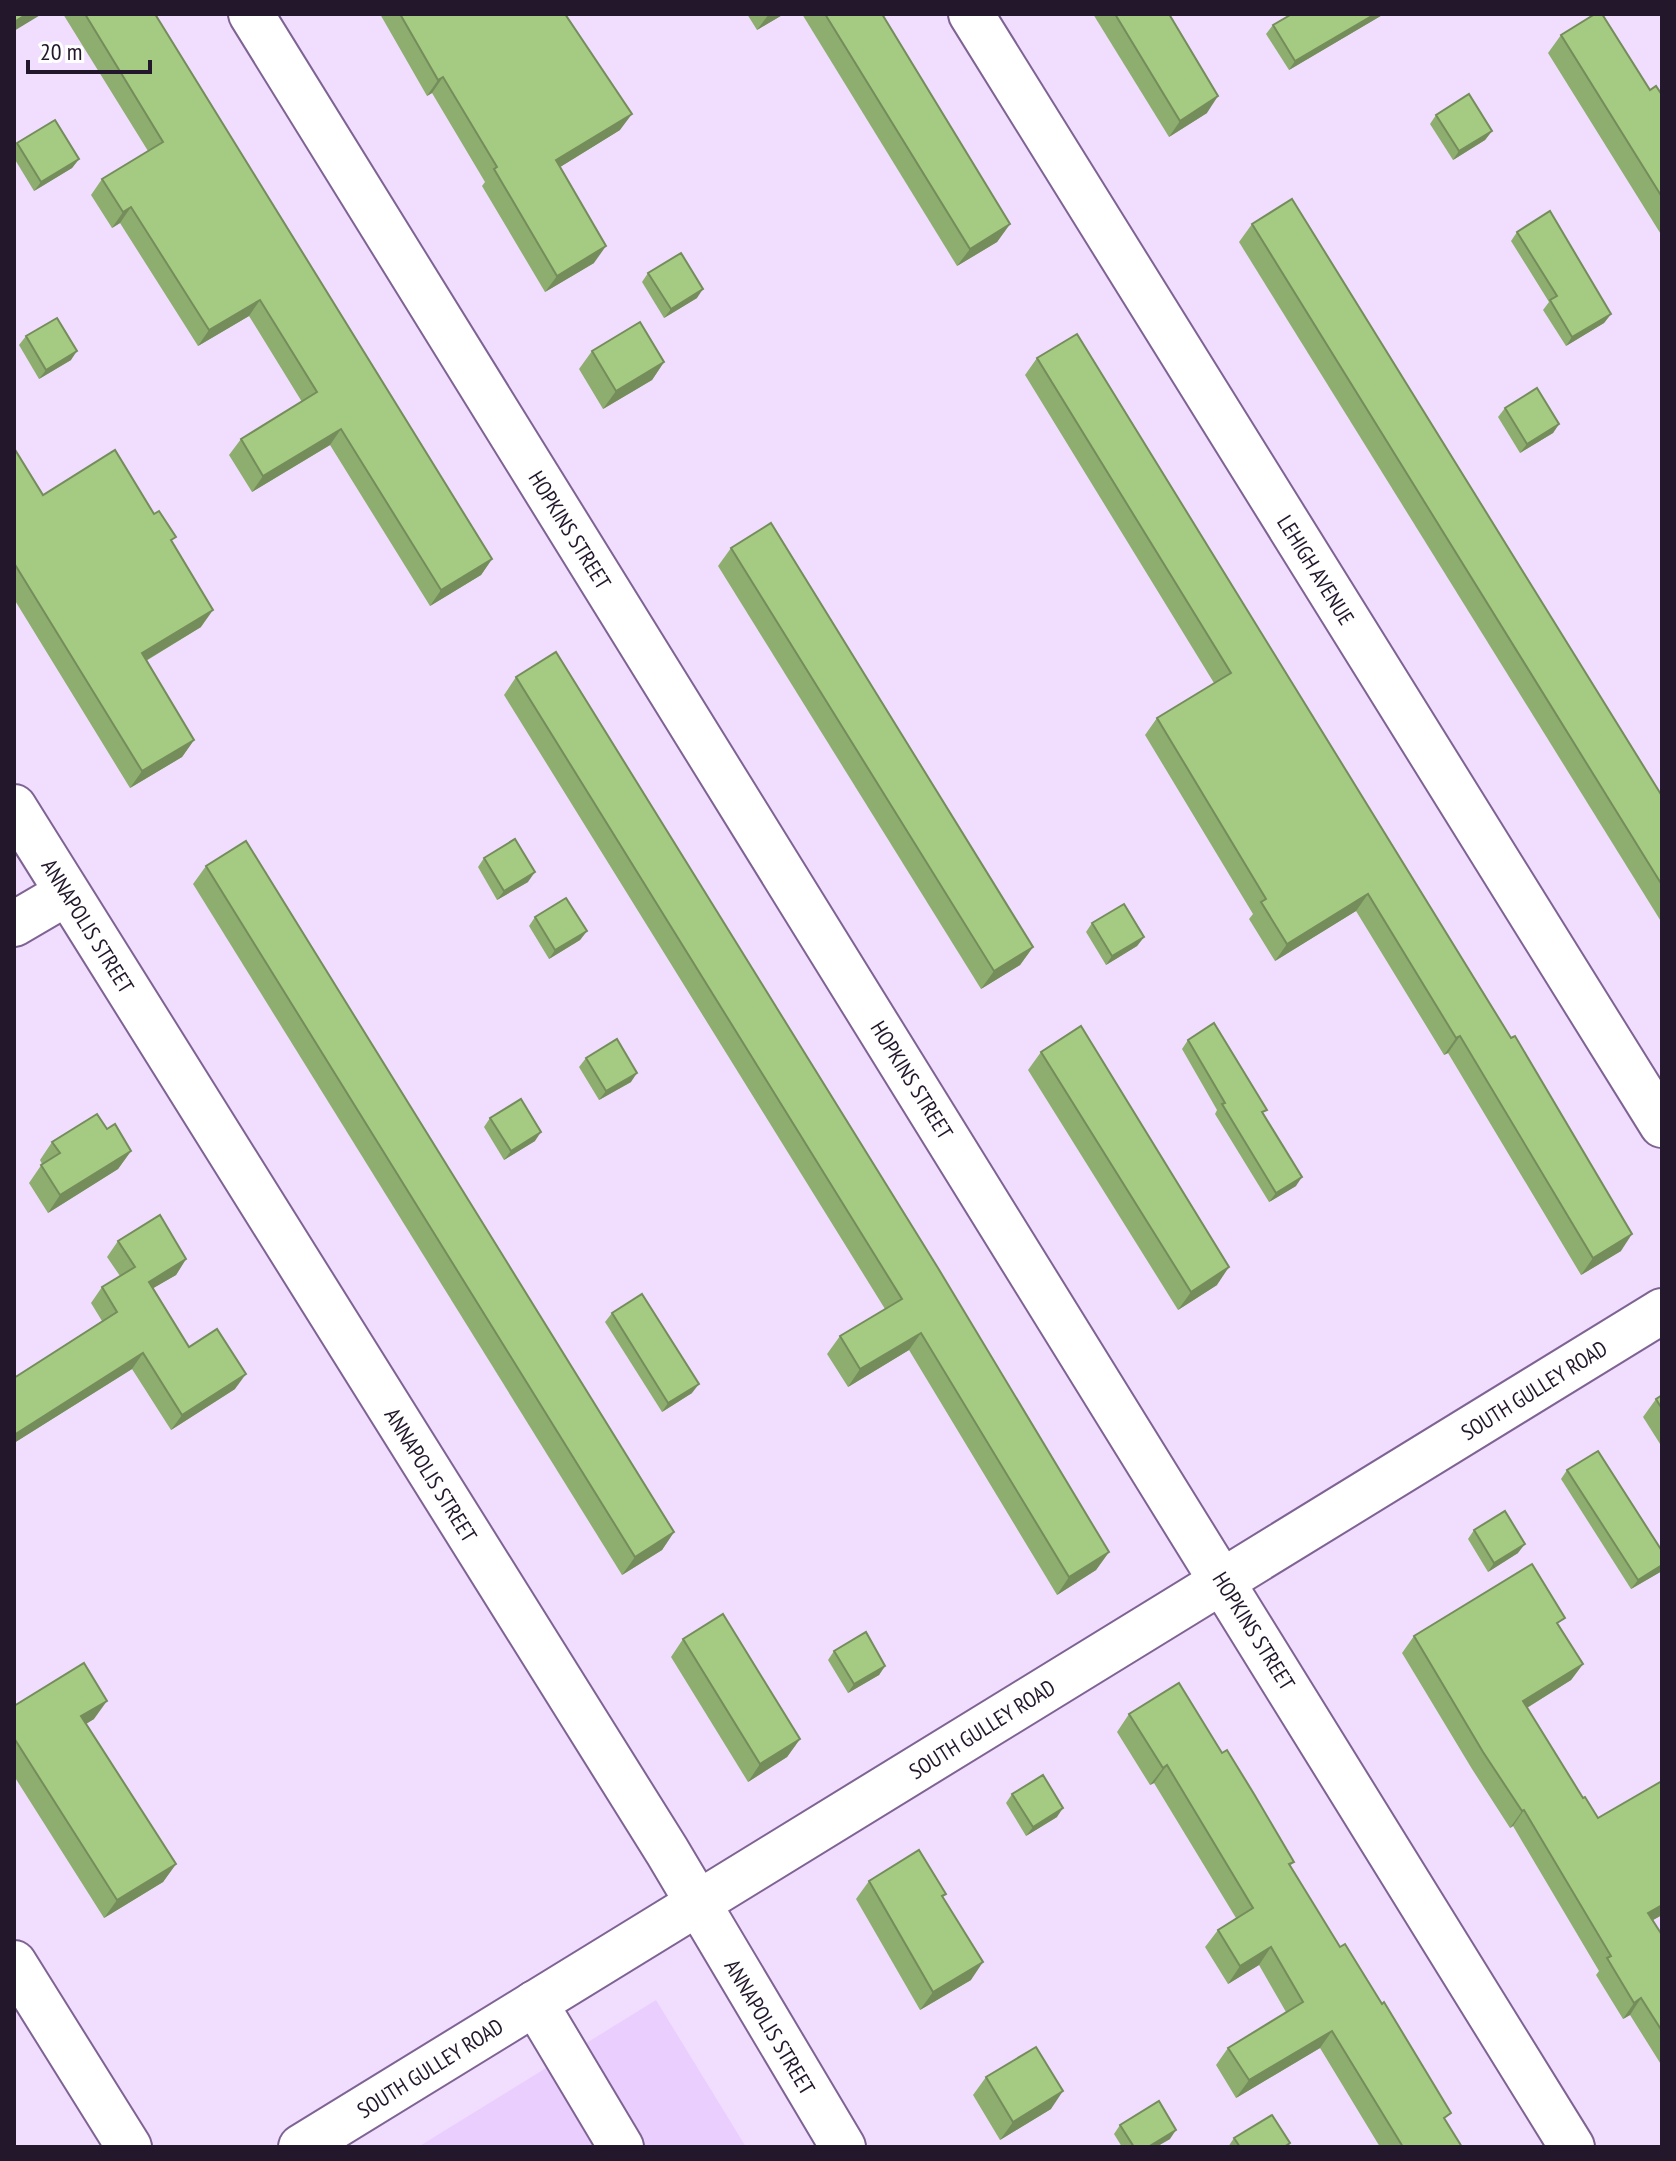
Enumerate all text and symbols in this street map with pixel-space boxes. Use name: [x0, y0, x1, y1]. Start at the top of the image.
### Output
scale bar: [28, 24, 150, 74]
text: 20 m: [40, 36, 82, 67]
street label: HOPKINS STREET: [523, 466, 618, 594]
street label: LEHIGH AVENUE: [1271, 510, 1361, 630]
street label: ANNAPOLIS STREET: [36, 854, 141, 998]
street label: HOPKINS STREET: [865, 1016, 960, 1144]
street label: SOUTH GULLEY ROAD: [1456, 1334, 1612, 1446]
street label: ANNAPOLIS STREET: [379, 1403, 484, 1547]
street label: HOPKINS STREET: [1207, 1567, 1302, 1695]
street label: SOUTH GULLEY ROAD: [904, 1673, 1060, 1785]
street label: ANNAPOLIS STREET: [719, 1954, 821, 2100]
street label: SOUTH GULLEY ROAD: [352, 2012, 508, 2124]

